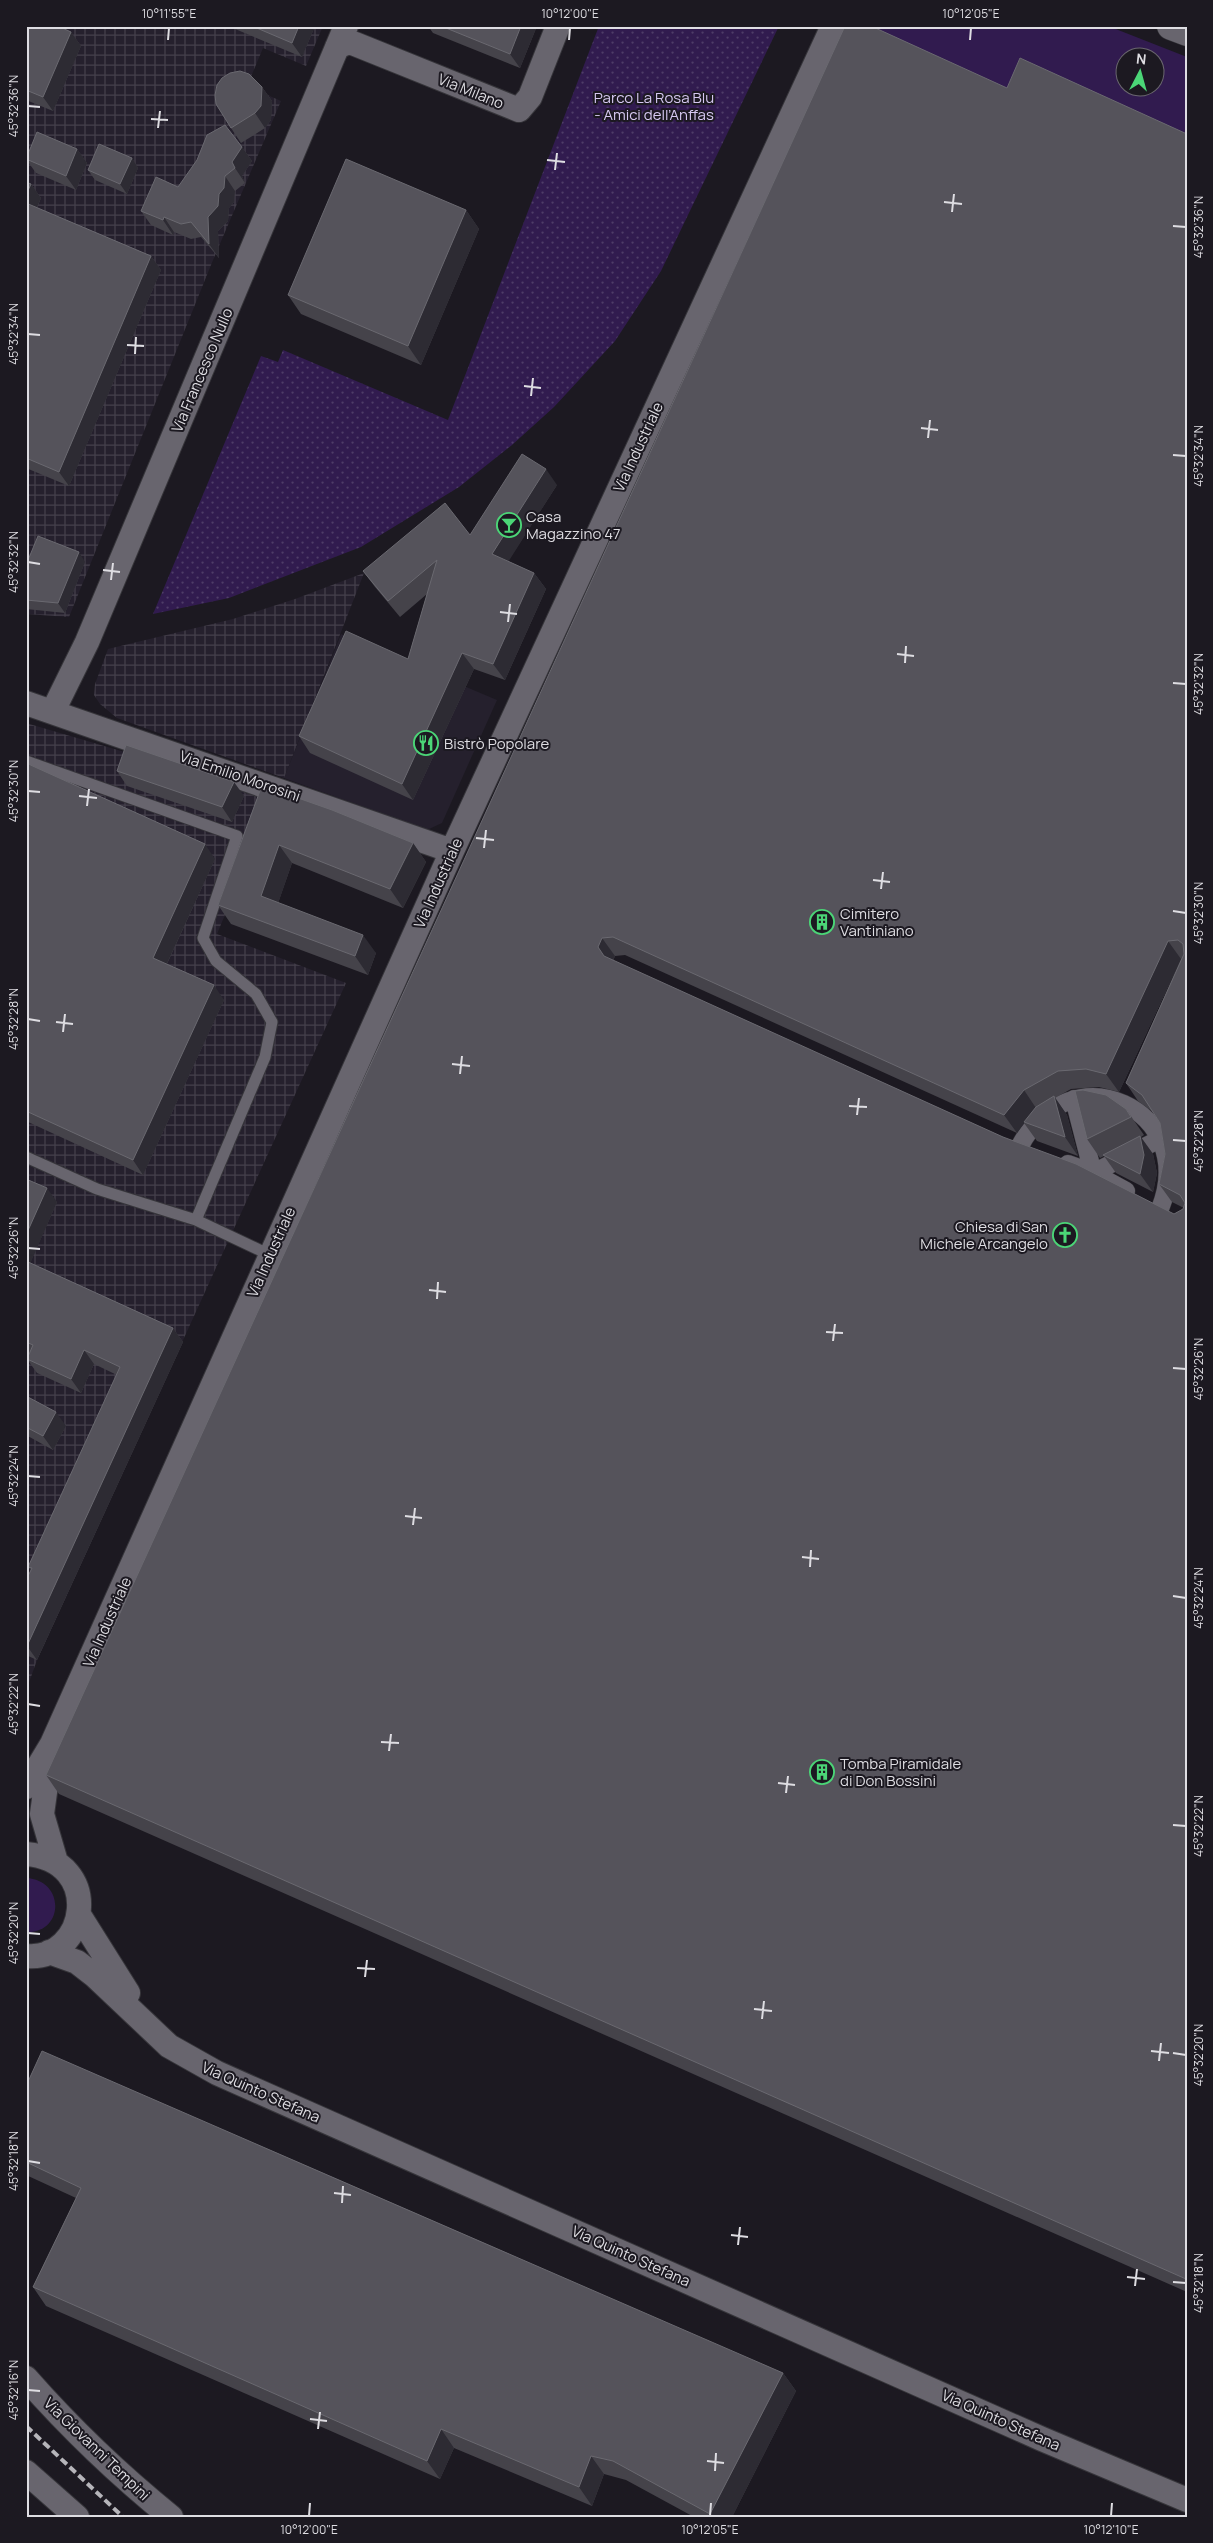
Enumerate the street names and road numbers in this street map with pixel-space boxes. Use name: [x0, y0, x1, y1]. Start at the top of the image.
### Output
street label: Via Milano: [435, 68, 507, 114]
street label: Via Francesco Nullo: [166, 304, 238, 435]
street label: Via Industriale: [608, 398, 668, 495]
street label: Via Emilio Morosini: [177, 745, 303, 807]
street label: Via Industriale: [409, 834, 467, 932]
street label: Via Industriale: [242, 1203, 300, 1301]
street label: Via Industriale: [78, 1573, 136, 1671]
street label: Via Quinto Stefana: [198, 2056, 324, 2128]
street label: Via Quinto Stefana: [568, 2220, 694, 2292]
street label: Via Quinto Stefana: [938, 2384, 1064, 2456]
street label: Via Giovanni Tempini: [39, 2393, 155, 2505]

